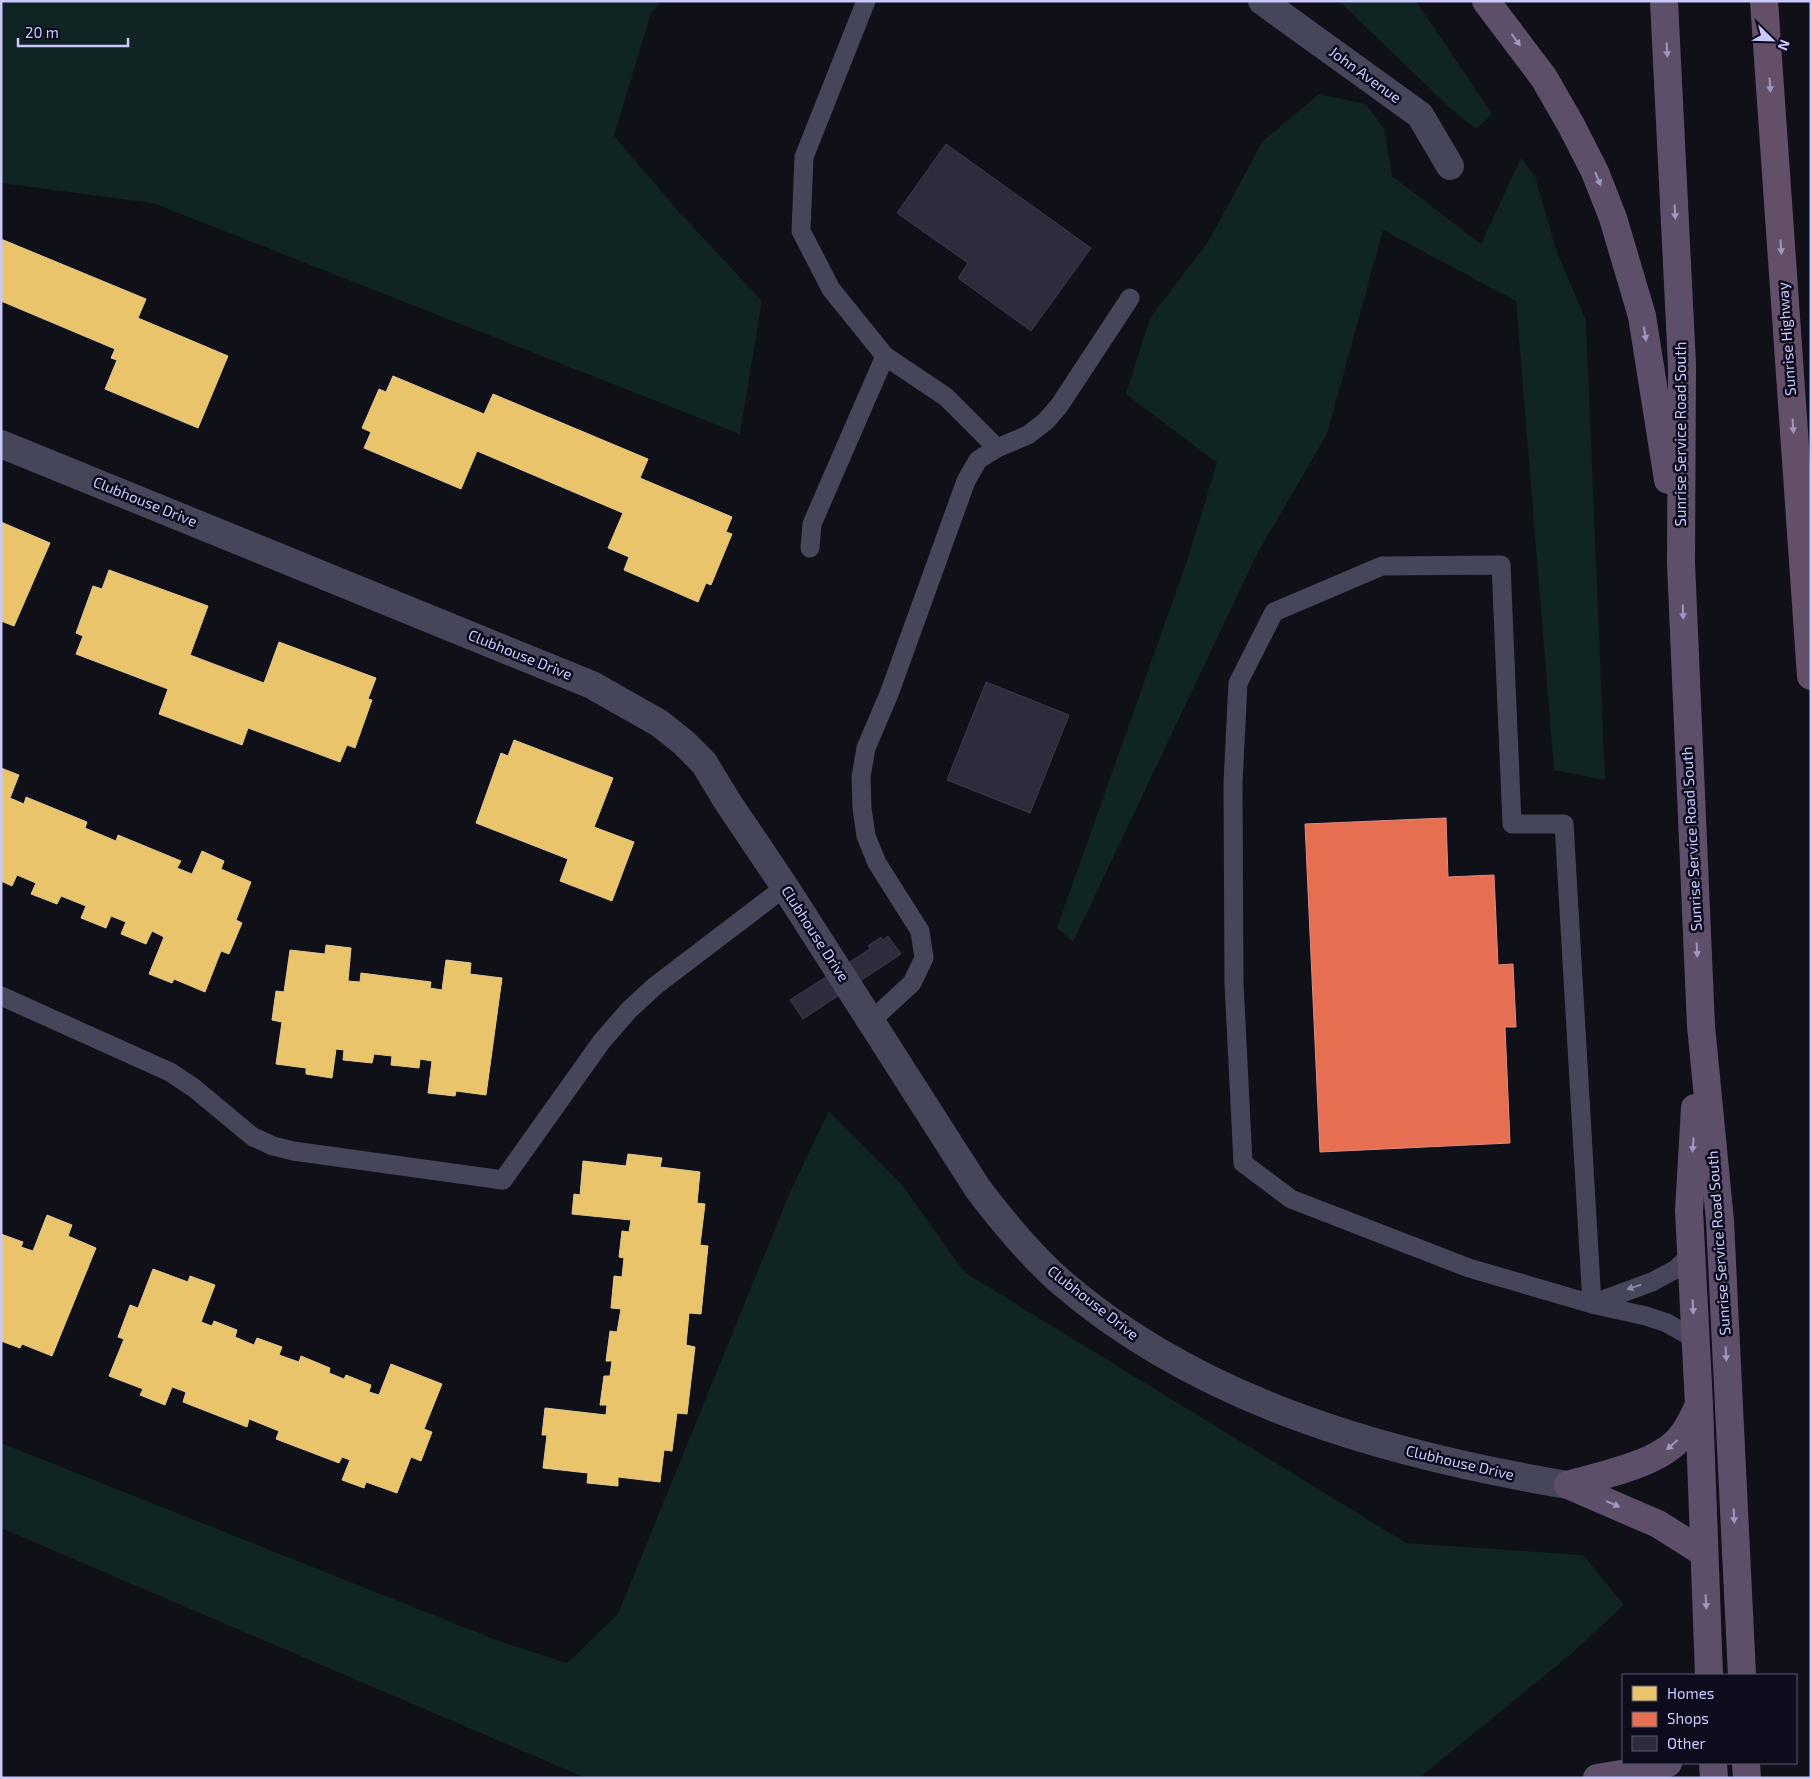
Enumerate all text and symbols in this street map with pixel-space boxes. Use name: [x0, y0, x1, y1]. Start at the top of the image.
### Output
scale bar: [18, 15, 128, 47]
north arrow: [1747, 15, 1797, 65]
text: 20 m: [25, 23, 59, 41]
one-way arrow: [1510, 33, 1521, 46]
text: N: [1775, 37, 1794, 53]
street label: John Avenue: [1326, 42, 1405, 106]
one-way arrow: [1663, 42, 1671, 58]
one-way arrow: [1766, 77, 1774, 93]
one-way arrow: [1594, 172, 1602, 187]
one-way arrow: [1671, 204, 1679, 220]
one-way arrow: [1777, 239, 1785, 255]
street label: Sunrise Highway: [1773, 282, 1799, 396]
one-way arrow: [1642, 327, 1650, 343]
street label: Sunrise Service Road South: [1671, 341, 1689, 527]
one-way arrow: [1790, 419, 1798, 435]
street label: Clubhouse Drive: [91, 472, 200, 530]
one-way arrow: [1679, 604, 1687, 620]
street label: Clubhouse Drive: [466, 625, 575, 683]
street label: Sunrise Service Road South: [1677, 746, 1705, 932]
street label: Clubhouse Drive: [778, 882, 853, 985]
one-way arrow: [1694, 943, 1702, 959]
one-way arrow: [1689, 1137, 1697, 1153]
street label: Sunrise Service Road South: [1703, 1150, 1733, 1336]
street label: Clubhouse Drive: [1045, 1261, 1143, 1343]
one-way arrow: [1626, 1284, 1641, 1292]
one-way arrow: [1690, 1299, 1698, 1315]
one-way arrow: [1723, 1346, 1731, 1362]
one-way arrow: [1667, 1439, 1679, 1451]
street label: Clubhouse Drive: [1404, 1441, 1516, 1483]
one-way arrow: [1606, 1501, 1620, 1509]
one-way arrow: [1730, 1509, 1738, 1525]
one-way arrow: [1702, 1594, 1710, 1610]
legend: [1622, 1674, 1797, 1764]
text: Homes: [1667, 1684, 1714, 1702]
text: Shops: [1667, 1709, 1709, 1727]
text: Other: [1667, 1734, 1706, 1752]

